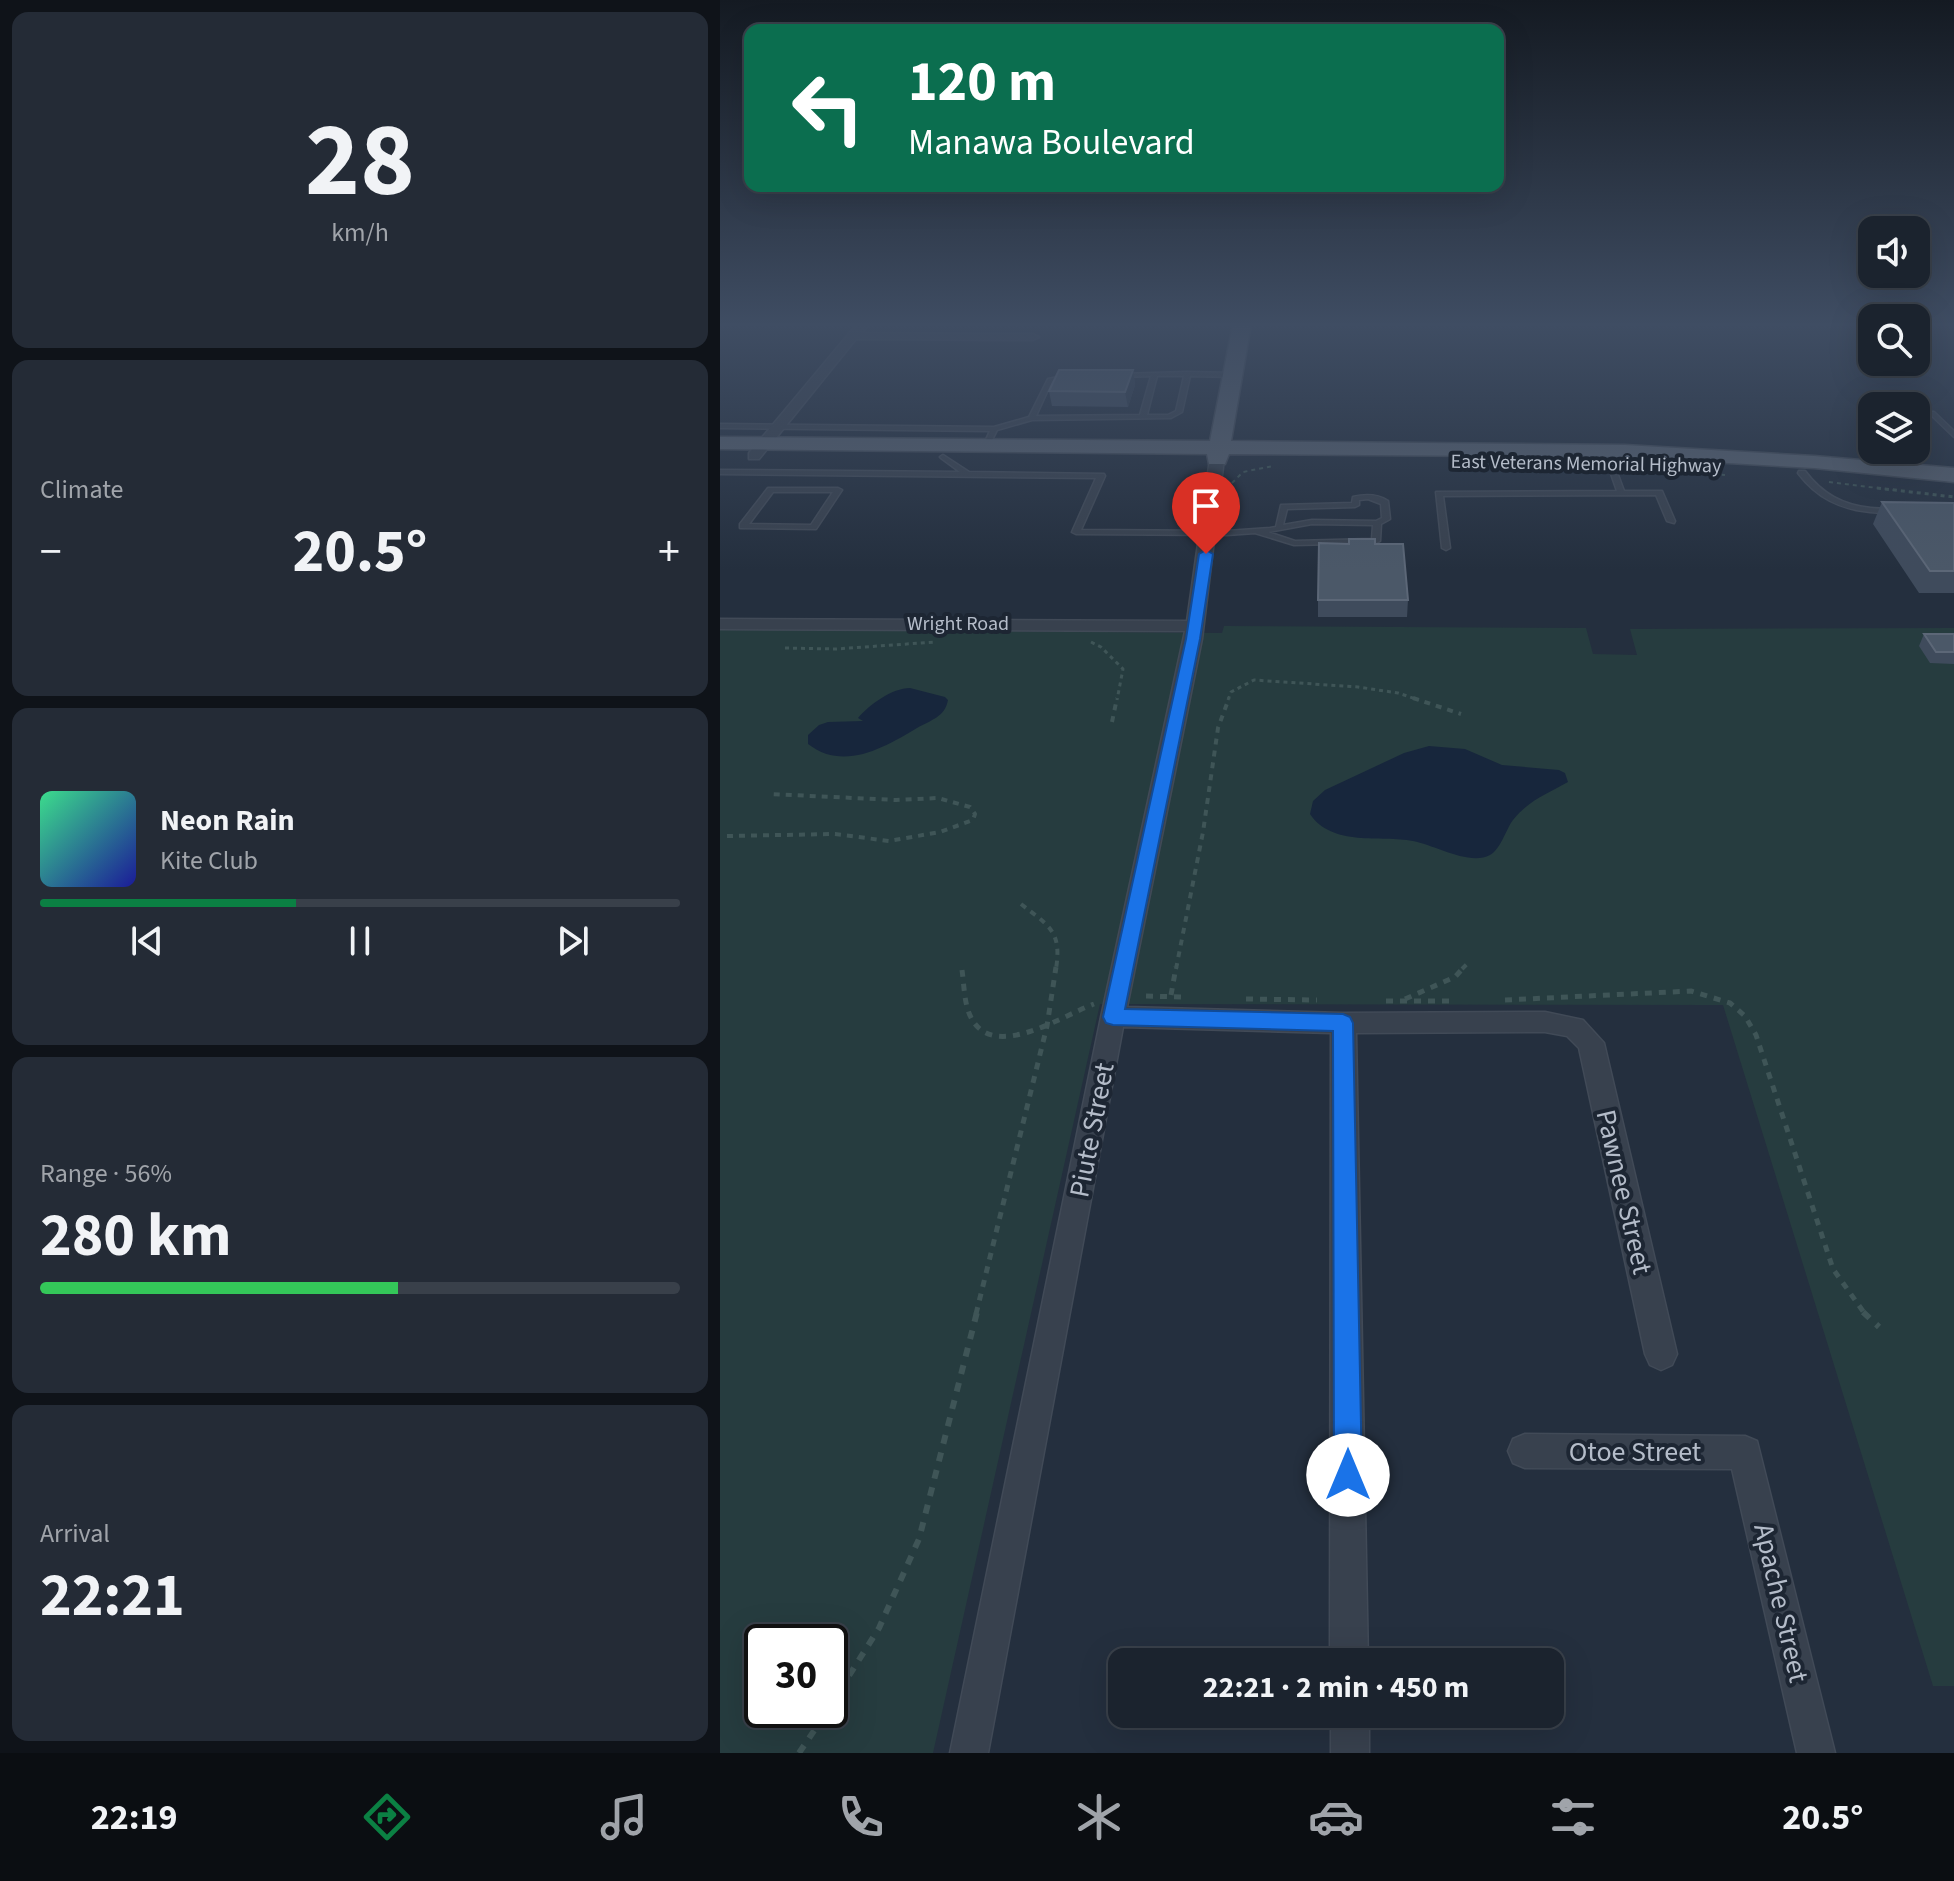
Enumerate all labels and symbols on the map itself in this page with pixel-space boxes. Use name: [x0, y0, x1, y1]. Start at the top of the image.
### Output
street label: East Veterans Memorial Highway: [1450, 448, 1722, 480]
pin: [1172, 472, 1240, 554]
street label: Wright Road: [907, 610, 1009, 638]
street label: Piute Street: [1059, 1059, 1125, 1201]
street label: Pawnee Street: [1586, 1106, 1662, 1279]
street label: Otoe Street: [1569, 1432, 1702, 1472]
position arrow: [1306, 1433, 1390, 1517]
street label: Apache Street: [1743, 1520, 1819, 1687]
speed limit sign: 30: [744, 1624, 848, 1728]

